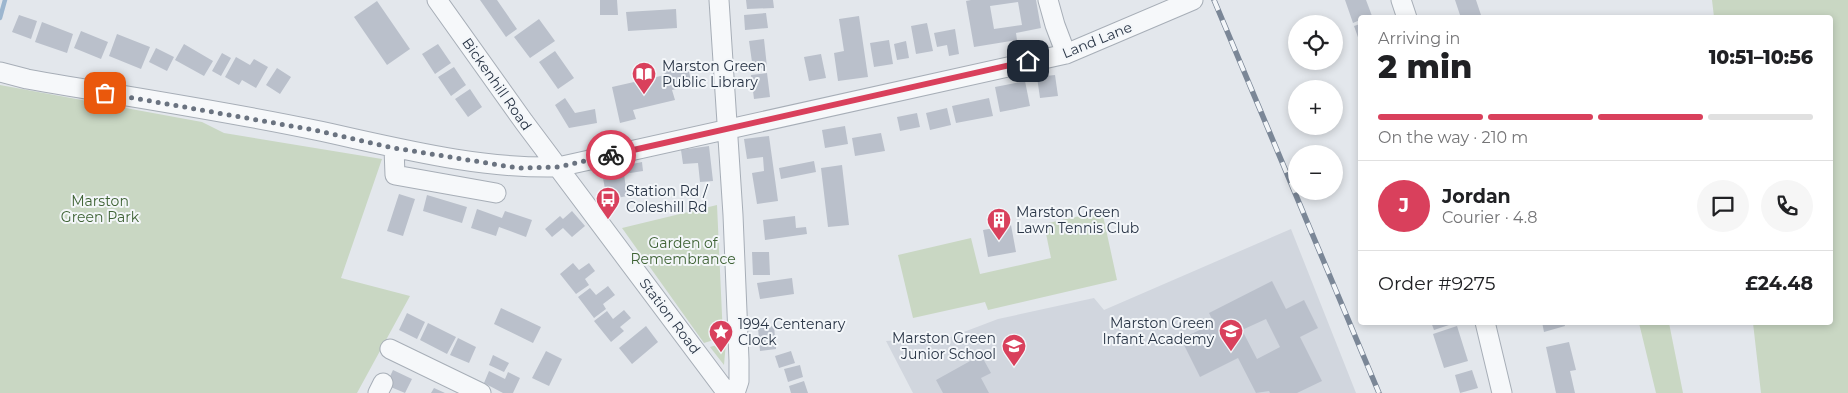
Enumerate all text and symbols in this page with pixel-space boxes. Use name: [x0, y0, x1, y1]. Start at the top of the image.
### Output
map controls: [1288, 15, 1343, 200]
button: locate: [1288, 15, 1343, 70]
street label: Land Lane: [1060, 18, 1134, 62]
text: Arriving in: [1378, 29, 1460, 48]
street label: Bickenhill Road: [458, 34, 536, 134]
pin: [1007, 40, 1049, 82]
text: 10:51–10:56: [1709, 46, 1813, 69]
icon: home: [1014, 47, 1042, 75]
text: 2 min: [1378, 47, 1472, 86]
place label: Marston Green Public Library: [662, 57, 766, 91]
library icon: Marston Green Public Library: [631, 61, 657, 95]
pin: [84, 72, 126, 114]
icon: bag: [91, 79, 119, 107]
button: +: [1288, 80, 1343, 135]
text: On the way · 210 m: [1378, 128, 1528, 147]
courier: [586, 130, 636, 180]
icon: bike: [597, 141, 625, 169]
button: −: [1288, 145, 1343, 200]
button: chat: [1697, 180, 1749, 232]
button: phone: [1761, 180, 1813, 232]
place label: Station Rd / Coleshill Rd: [626, 182, 709, 216]
text: Jordan: [1442, 185, 1511, 208]
bus stop icon: Station Rd / Coleshill Rd: [595, 186, 621, 220]
park label: Marston Green Park: [61, 192, 140, 226]
text: J: [1399, 194, 1409, 217]
place label: Marston Green Lawn Tennis Club: [1016, 203, 1139, 237]
building icon: Marston Green Lawn Tennis Club: [986, 207, 1012, 241]
text: Courier · 4.8: [1442, 208, 1538, 227]
park label: Garden of Remembrance: [630, 234, 736, 268]
text: Order #9275: [1378, 272, 1495, 295]
text: £24.48: [1745, 272, 1813, 295]
street label: Station Road: [636, 275, 704, 357]
place label: Marston Green Infant Academy: [1102, 314, 1214, 348]
place label: 1994 Centenary Clock: [738, 315, 846, 349]
school or university icon: Marston Green Infant Academy: [1218, 318, 1244, 352]
place icon: 1994 Centenary Clock: [708, 319, 734, 353]
place label: Marston Green Junior School: [892, 329, 996, 363]
school or university icon: Marston Green Junior School: [1001, 333, 1027, 367]

